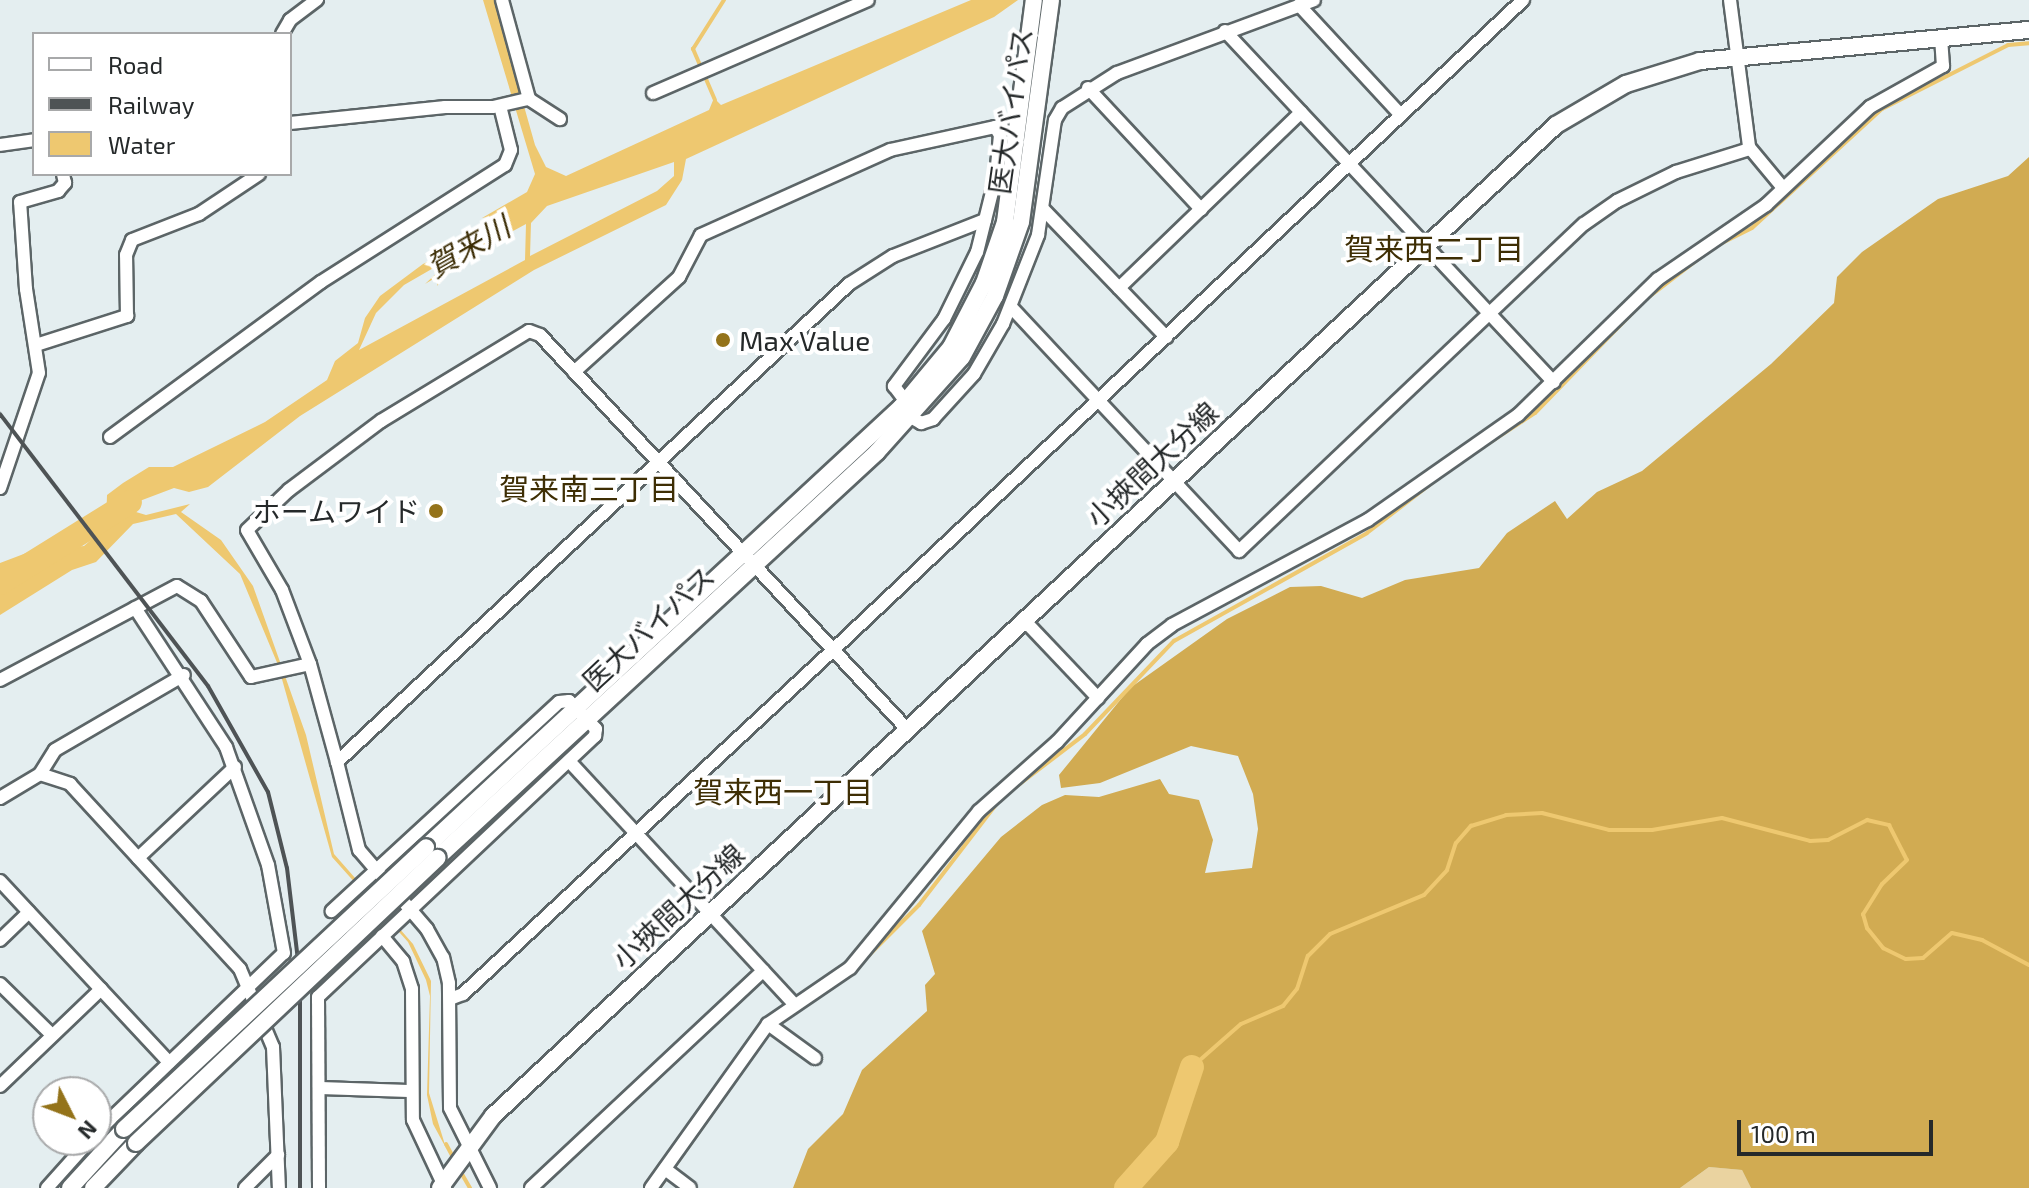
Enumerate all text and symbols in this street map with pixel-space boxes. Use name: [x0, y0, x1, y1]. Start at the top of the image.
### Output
street label: 医大バイパス: [982, 25, 1038, 197]
legend: [32, 32, 292, 176]
text: Road: [108, 50, 163, 79]
text: Railway: [108, 90, 194, 119]
text: Water: [108, 130, 175, 159]
water label: 賀来川: [420, 208, 516, 284]
district label: 賀来西二丁目: [1344, 230, 1524, 266]
place label: Max Value: [739, 323, 871, 357]
marker: Max Value: [714, 331, 732, 349]
street label: 小挾間大分線: [1079, 394, 1225, 534]
district label: 賀来南三丁目: [499, 470, 679, 506]
place label: ホームワイド: [252, 494, 420, 528]
marker: ホームワイド: [427, 502, 445, 520]
street label: 医大バイパス: [575, 558, 721, 698]
district label: 賀来西一丁目: [693, 773, 873, 809]
street label: 小挾間大分線: [605, 836, 751, 976]
north arrow: [32, 1076, 112, 1156]
scale bar: [1741, 1104, 1937, 1154]
text: N: [73, 1116, 103, 1145]
text: 100 m: [1751, 1119, 1816, 1148]

